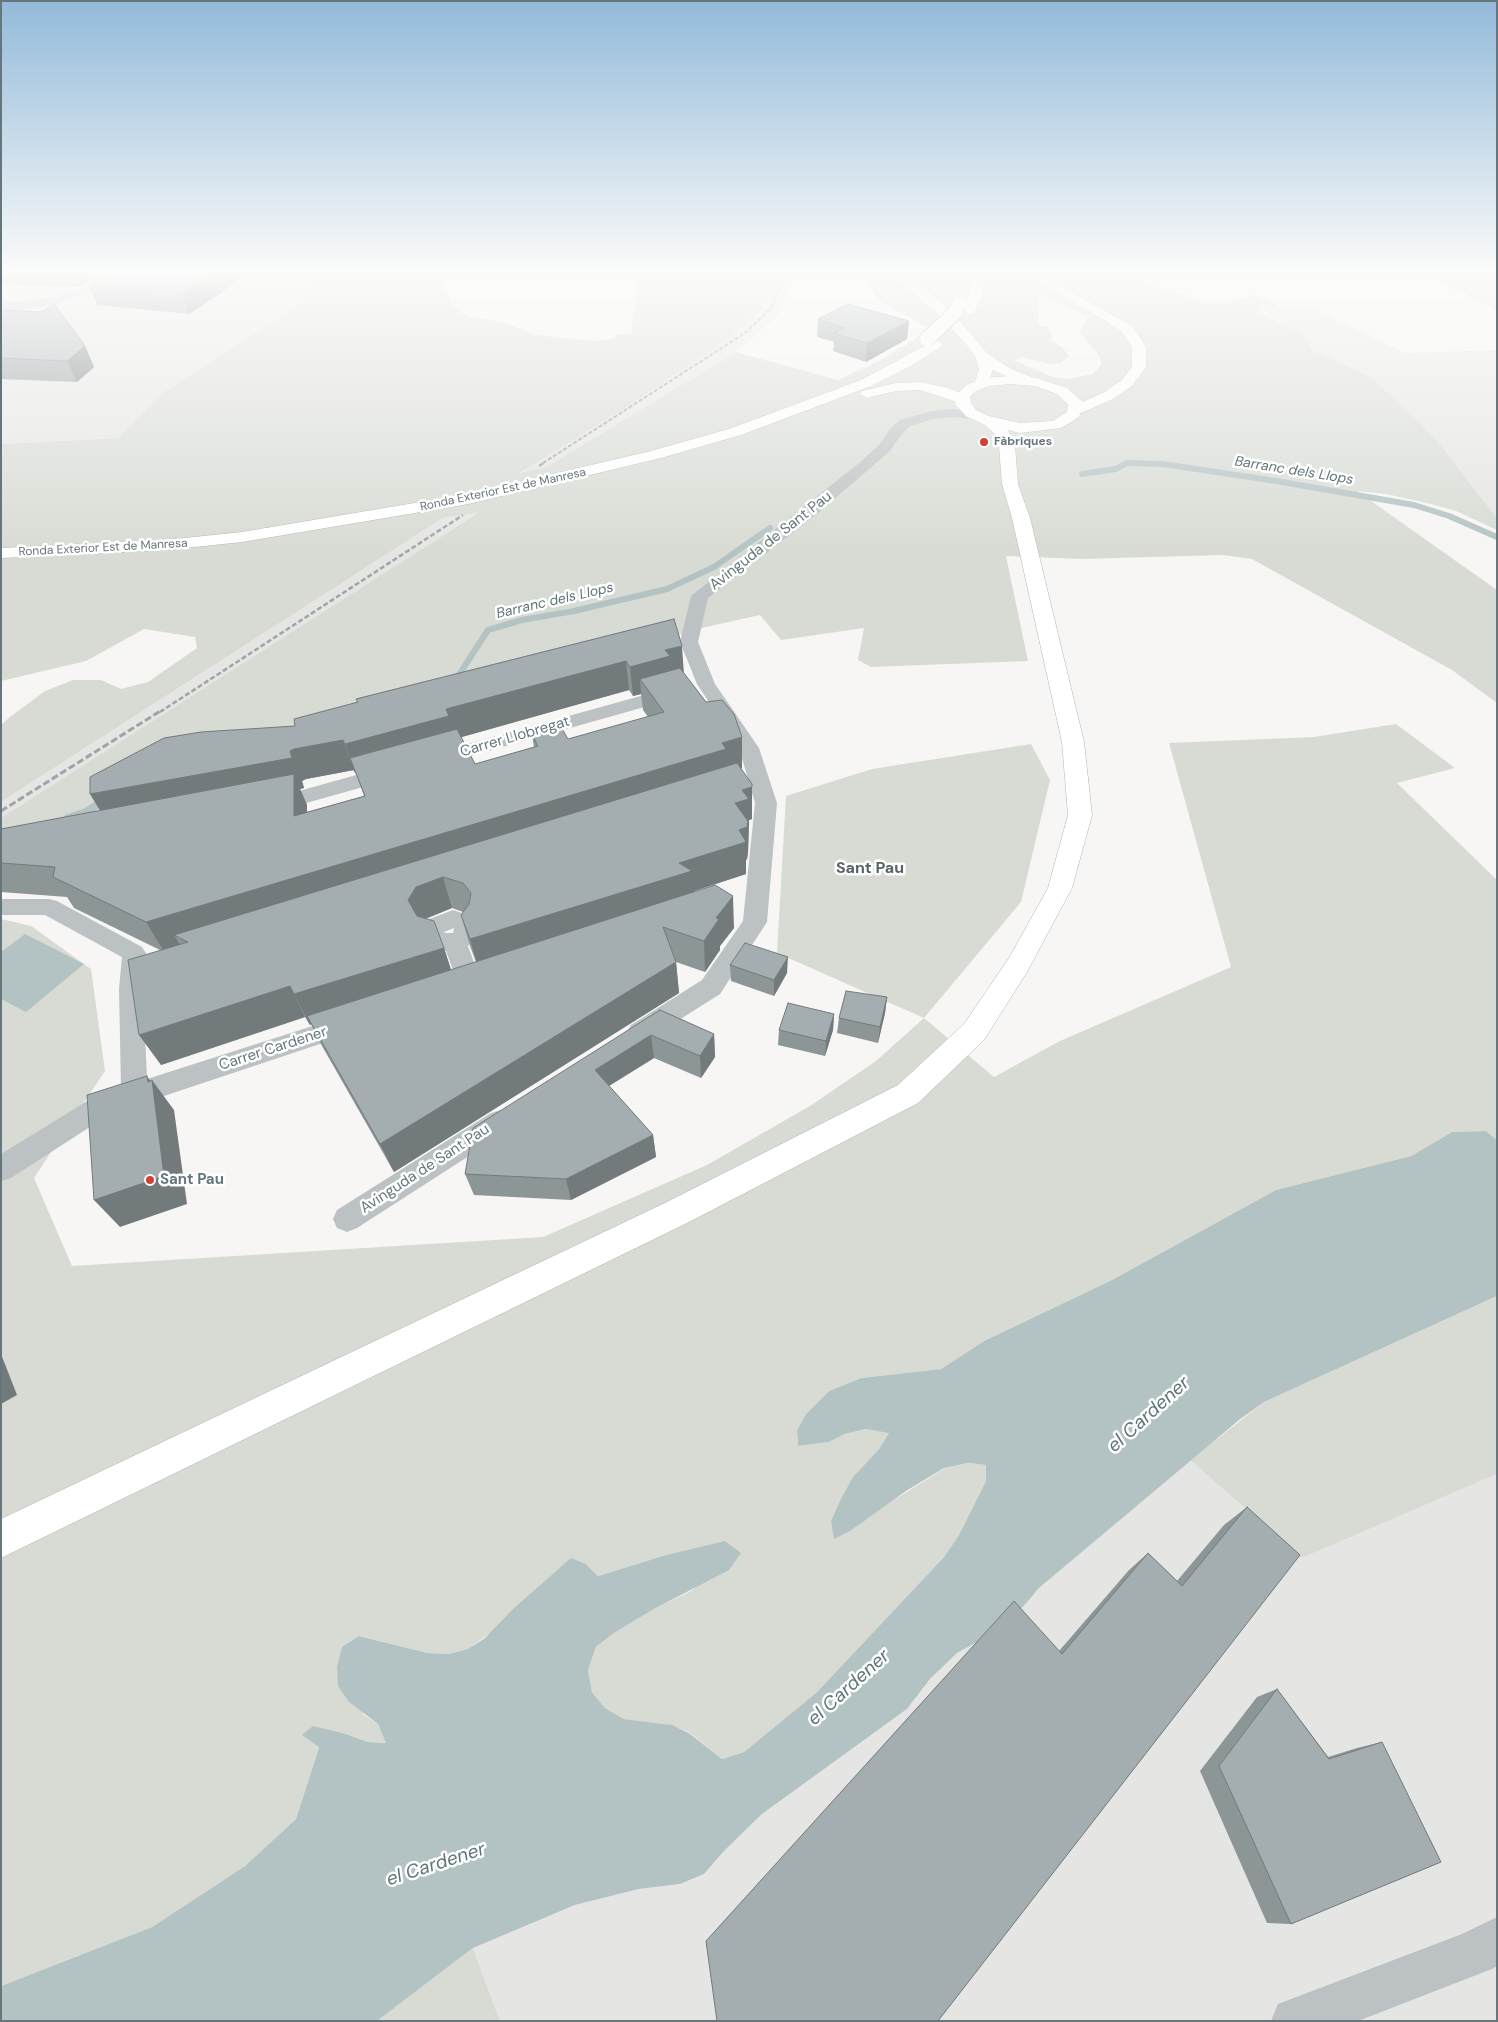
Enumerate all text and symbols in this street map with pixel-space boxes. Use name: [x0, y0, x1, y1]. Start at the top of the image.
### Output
place label: Fàbriques: [994, 435, 1052, 449]
marker: Fàbriques: [978, 436, 990, 448]
water label: Barranc dels Llops: [1234, 453, 1354, 489]
street label: Ronda Exterior Est de Manresa: [419, 465, 587, 515]
street label: Avinguda de Sant Pau: [706, 488, 836, 594]
street label: Ronda Exterior Est de Manresa: [18, 536, 188, 560]
water label: Barranc dels Llops: [495, 579, 615, 623]
street label: Carrer Llobregat: [458, 713, 572, 761]
district label: Sant Pau: [836, 859, 904, 879]
street label: Carrer Cardener: [217, 1023, 329, 1075]
street label: Avinguda de Sant Pau: [357, 1121, 493, 1217]
place label: Sant Pau: [160, 1171, 224, 1189]
marker: Sant Pau: [144, 1174, 156, 1186]
water label: el Cardener: [1103, 1372, 1195, 1458]
water label: el Cardener: [803, 1645, 895, 1731]
water label: el Cardener: [384, 1838, 488, 1892]

